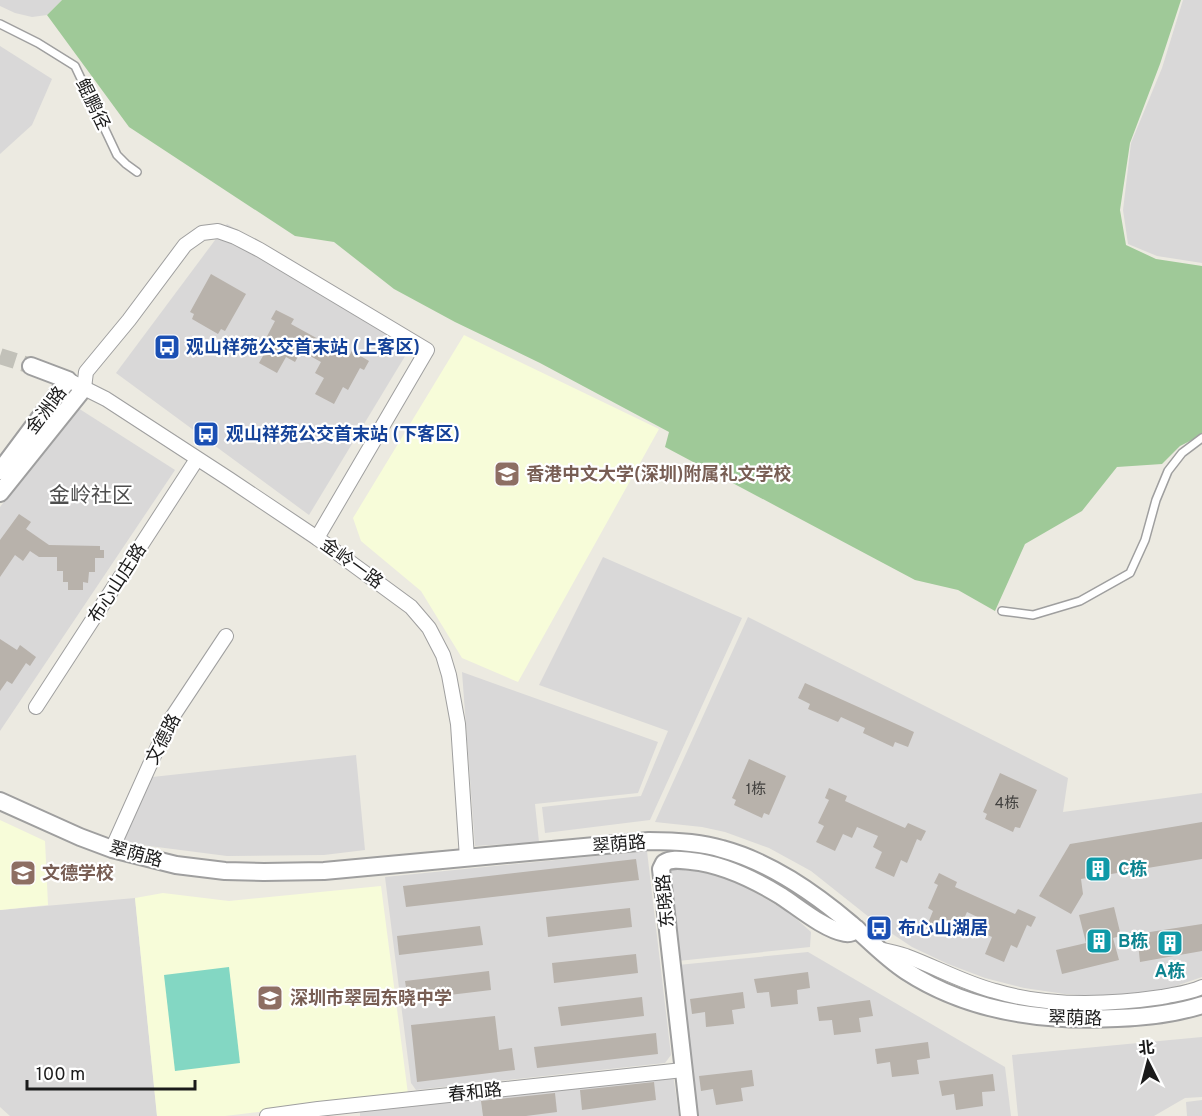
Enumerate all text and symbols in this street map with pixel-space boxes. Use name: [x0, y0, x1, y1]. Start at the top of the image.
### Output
street label: 鲲鹏径: [69, 75, 114, 134]
bus stop icon: 观山祥苑公交首末站 (上客区): [152, 332, 182, 362]
place label: 观山祥苑公交首末站 (上客区): [186, 337, 420, 360]
street label: 金洲路: [22, 382, 73, 439]
bus stop icon: 观山祥苑公交首末站 (下客区): [191, 419, 221, 449]
place label: 观山祥苑公交首末站 (下客区): [226, 424, 460, 447]
school or university icon: 香港中文大学(深圳)附属礼文学校: [492, 459, 522, 489]
place label: 香港中文大学(深圳)附属礼文学校: [526, 464, 791, 487]
district label: 金岭社区: [49, 483, 133, 510]
street label: 金岭一路: [315, 534, 387, 595]
street label: 布心山庄路: [84, 540, 152, 628]
street label: 文德路: [142, 710, 187, 769]
house number: 1栋: [746, 780, 766, 800]
house number: 4栋: [995, 794, 1019, 814]
street label: 翠荫路: [591, 832, 647, 859]
street label: 翠荫路: [107, 837, 165, 874]
building icon: C栋: [1083, 854, 1113, 884]
school or university icon: 文德学校: [8, 858, 38, 888]
place label: C栋: [1118, 859, 1148, 882]
place label: 文德学校: [42, 863, 114, 886]
street label: 东晓路: [653, 873, 680, 929]
bus stop icon: 布心山湖居: [864, 913, 894, 943]
place label: 布心山湖居: [898, 918, 988, 941]
building icon: B栋: [1084, 926, 1114, 956]
building icon: A栋: [1155, 928, 1185, 958]
place label: B栋: [1118, 931, 1148, 954]
place label: A栋: [1155, 961, 1185, 984]
school or university icon: 深圳市翠园东晓中学: [255, 983, 285, 1013]
place label: 深圳市翠园东晓中学: [290, 988, 452, 1011]
street label: 翠荫路: [1048, 1008, 1102, 1031]
north arrow: [1118, 1032, 1178, 1092]
text: 北: [1138, 1038, 1156, 1060]
scale bar: [27, 1053, 195, 1091]
text: 100 m: [36, 1064, 85, 1087]
street label: 春和路: [447, 1079, 503, 1108]

